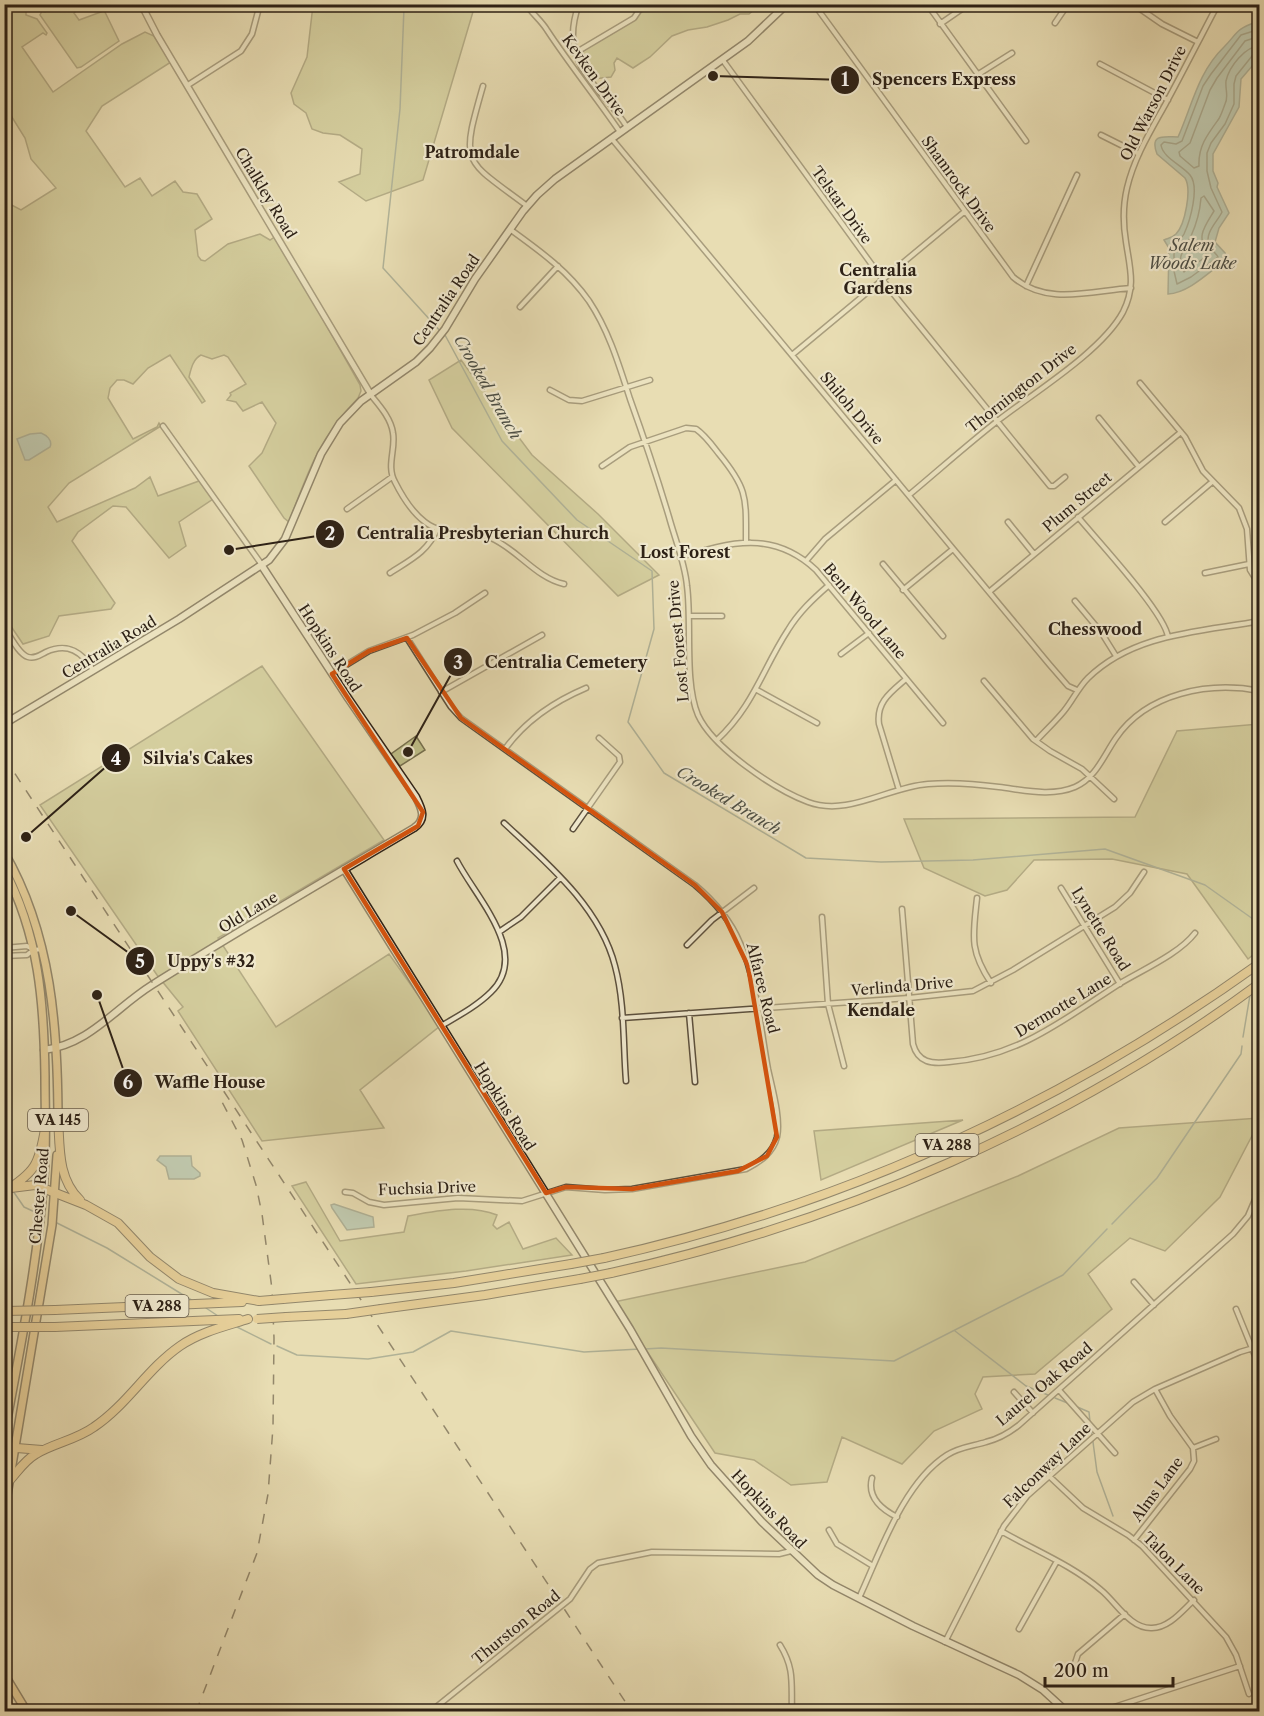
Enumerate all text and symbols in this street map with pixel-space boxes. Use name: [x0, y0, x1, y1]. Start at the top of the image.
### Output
street label: Kevken Drive: [558, 30, 630, 120]
street label: Old Warson Drive: [1116, 42, 1190, 164]
callout: Spencers Express: [830, 63, 1028, 97]
text: 1: [841, 69, 849, 91]
text: Spencers Express: [872, 69, 1016, 89]
street label: Shamrock Drive: [918, 132, 1000, 236]
district label: Patromdale: [424, 142, 520, 162]
street label: Chalkley Road: [231, 144, 301, 242]
street label: Telstar Drive: [807, 162, 877, 248]
water label: Salem Woods Lake: [1148, 235, 1238, 273]
street label: Centralia Road: [408, 250, 484, 350]
district label: Centralia Gardens: [839, 260, 917, 298]
water label: Crooked Branch: [450, 331, 526, 443]
street label: Thornington Drive: [962, 339, 1080, 437]
street label: Shiloh Drive: [816, 368, 888, 448]
street label: Plum Street: [1039, 467, 1116, 536]
callout: Centralia Presbyterian Church: [315, 517, 622, 551]
text: 2: [325, 523, 335, 545]
text: Centralia Presbyterian Church: [357, 523, 609, 543]
district label: Lost Forest: [640, 542, 731, 562]
street label: Bent Wood Lane: [819, 559, 911, 663]
street label: Lost Forest Drive: [663, 579, 693, 703]
street label: Hopkins Road: [294, 600, 366, 696]
street label: Centralia Road: [58, 611, 160, 683]
district label: Chesswood: [1048, 619, 1142, 639]
callout: Centralia Cemetery: [443, 645, 660, 679]
text: 3: [453, 652, 463, 674]
text: Centralia Cemetery: [485, 652, 649, 672]
callout: Silvia's Cakes: [101, 741, 265, 775]
text: 4: [111, 748, 121, 770]
text: Silvia's Cakes: [143, 748, 253, 768]
water label: Crooked Branch: [673, 761, 785, 839]
street label: Lynette Road: [1068, 884, 1134, 974]
street label: Old Lane: [215, 887, 281, 937]
street label: Alfaree Road: [742, 940, 783, 1035]
callout: Uppy's #32: [125, 944, 267, 978]
text: 5: [135, 951, 145, 973]
text: Uppy's #32: [167, 951, 255, 971]
street label: Dermotte Lane: [1012, 969, 1114, 1041]
street label: Verlinda Drive: [849, 972, 954, 1000]
district label: Kendale: [847, 1000, 915, 1020]
street label: Hopkins Road: [470, 1058, 540, 1154]
callout: Waffle House: [113, 1066, 277, 1100]
text: 6: [123, 1072, 134, 1094]
text: Waffle House: [154, 1072, 266, 1092]
road number: VA 145: [28, 1109, 88, 1131]
road number: VA 288: [916, 1134, 978, 1156]
street label: Chester Road: [25, 1147, 53, 1245]
street label: Fuchsia Drive: [378, 1177, 476, 1199]
road number: VA 288: [126, 1295, 188, 1317]
street label: Laurel Oak Road: [992, 1338, 1096, 1430]
street label: Falconway Lane: [999, 1418, 1095, 1512]
street label: Alms Lane: [1127, 1453, 1187, 1526]
street label: Hopkins Road: [728, 1466, 810, 1552]
street label: Talon Lane: [1139, 1528, 1209, 1598]
street label: Thurston Road: [468, 1586, 564, 1668]
scale bar: [1045, 1650, 1172, 1688]
text: 200 m: [1054, 1660, 1109, 1682]

